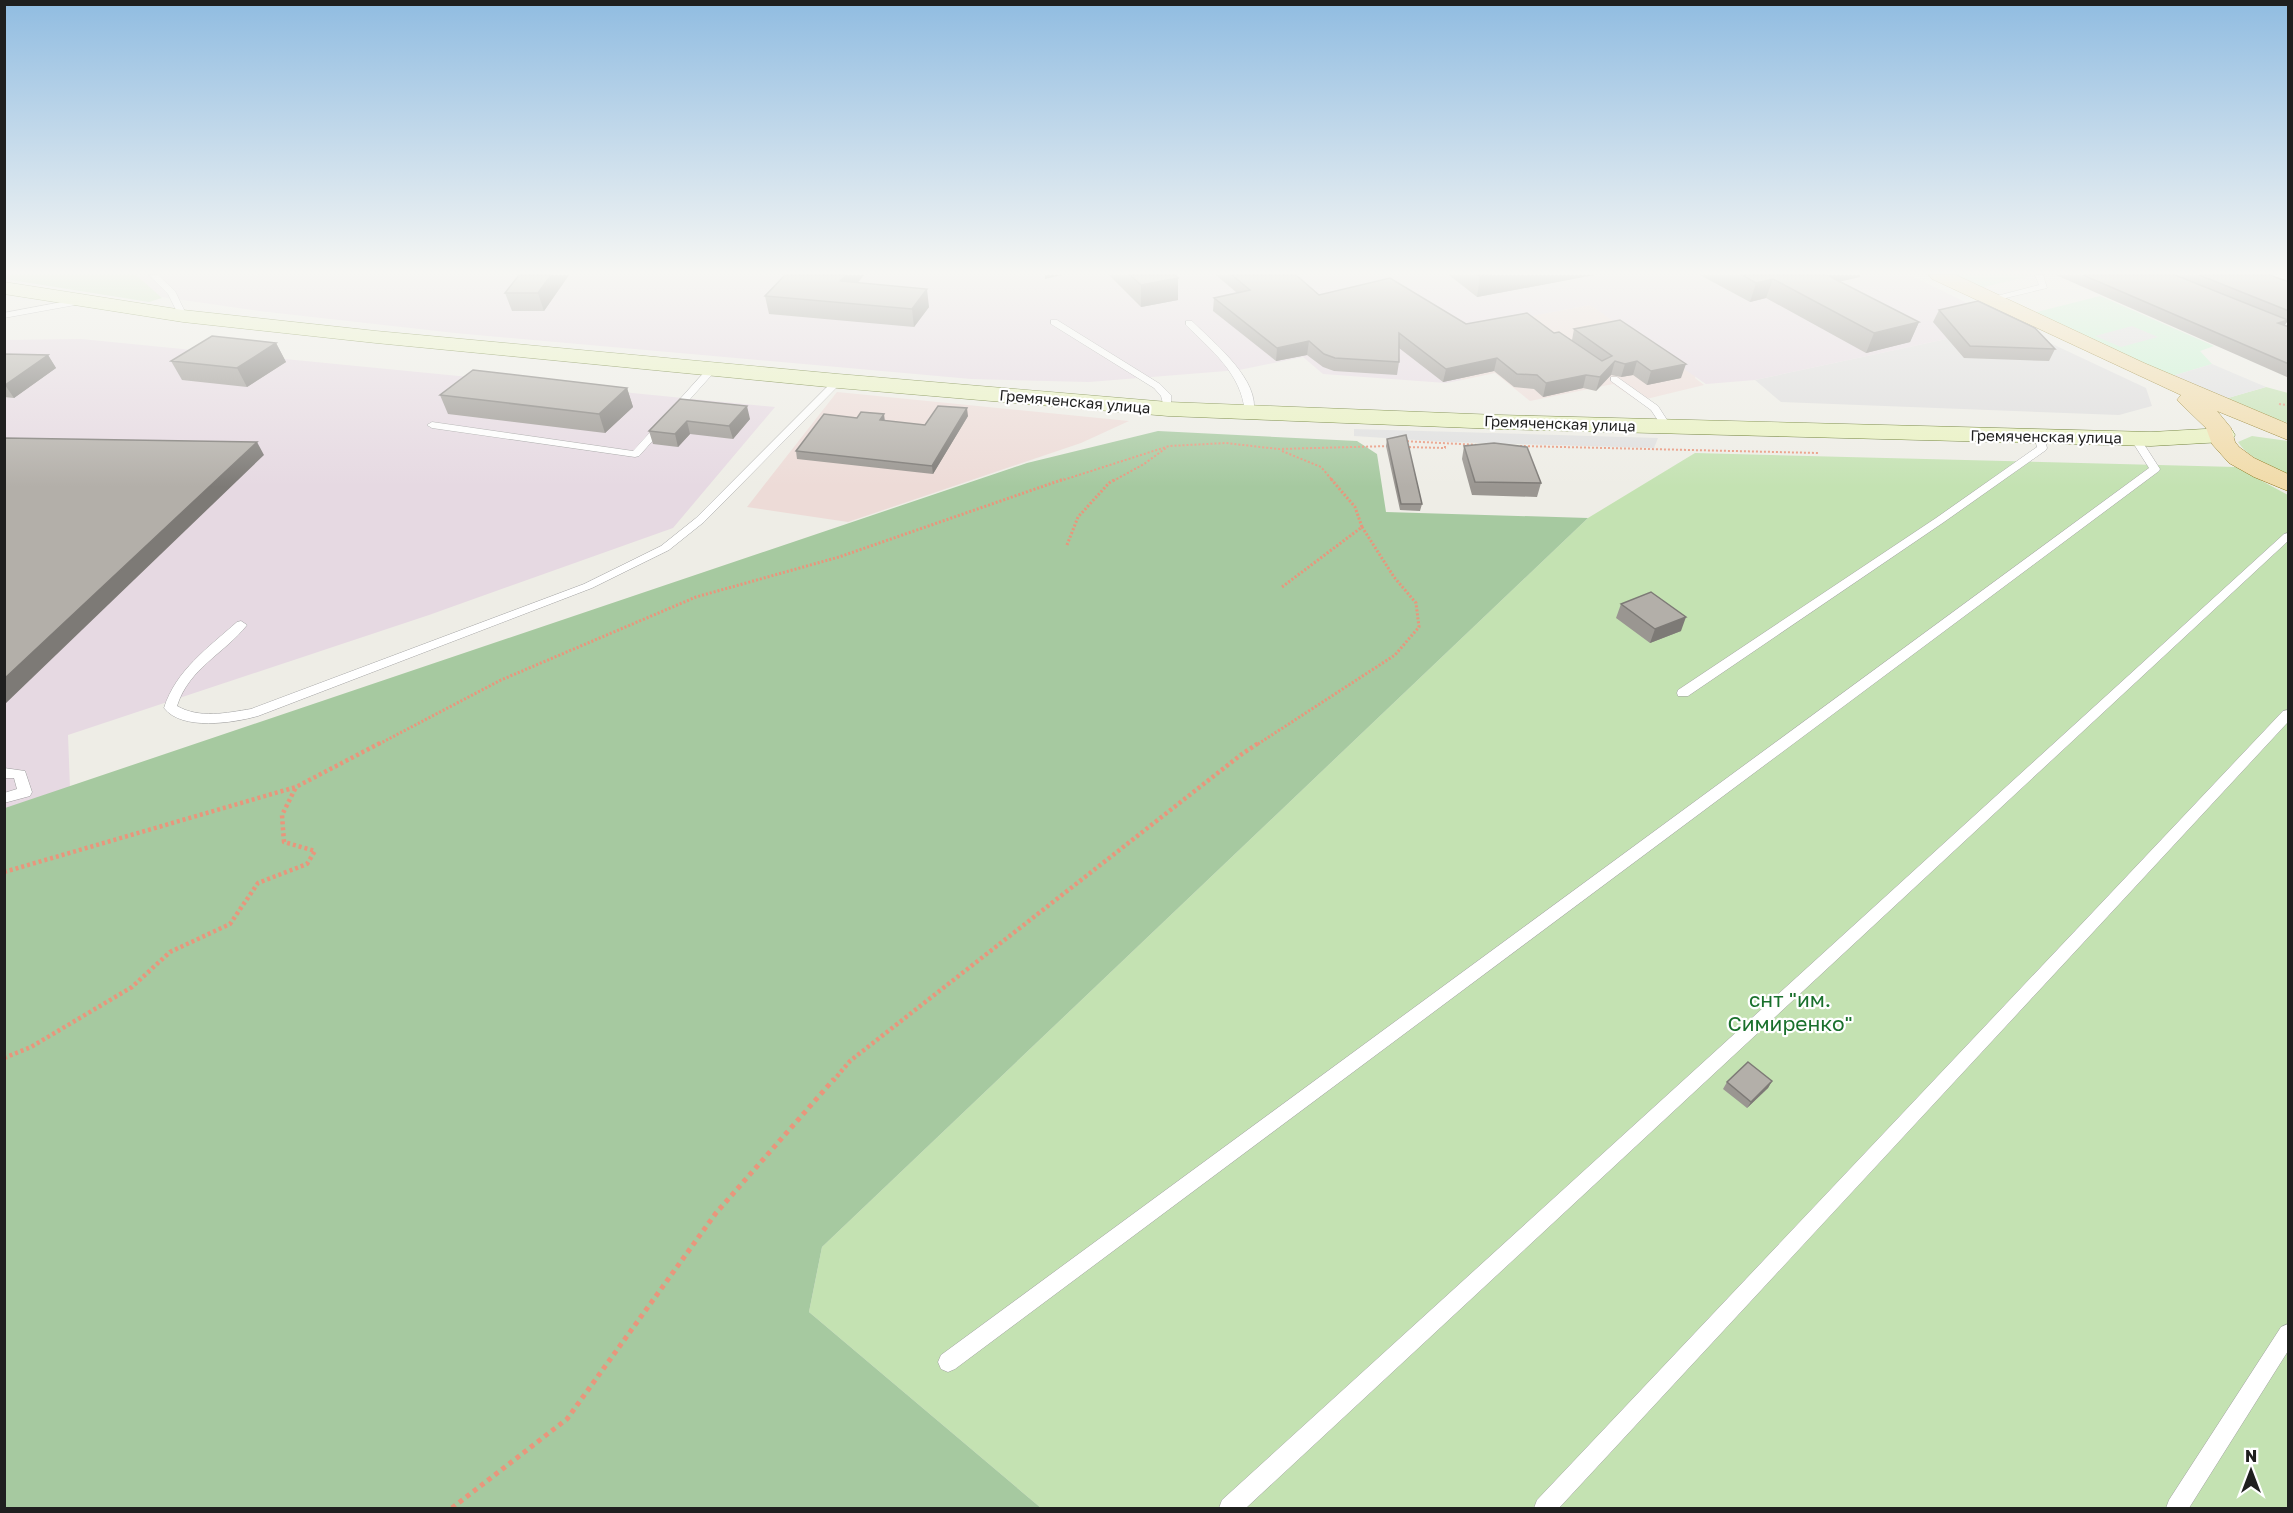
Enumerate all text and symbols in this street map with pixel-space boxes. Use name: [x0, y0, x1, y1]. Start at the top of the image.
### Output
street label: Гремяченская улица: [999, 385, 1151, 417]
street label: Гремяченская улица: [1484, 411, 1636, 435]
street label: Гремяченская улица: [1970, 426, 2122, 446]
park label: снт "им. Симиренко": [1727, 986, 1853, 1036]
north arrow: [2221, 1441, 2281, 1501]
text: N: [2245, 1446, 2257, 1466]

